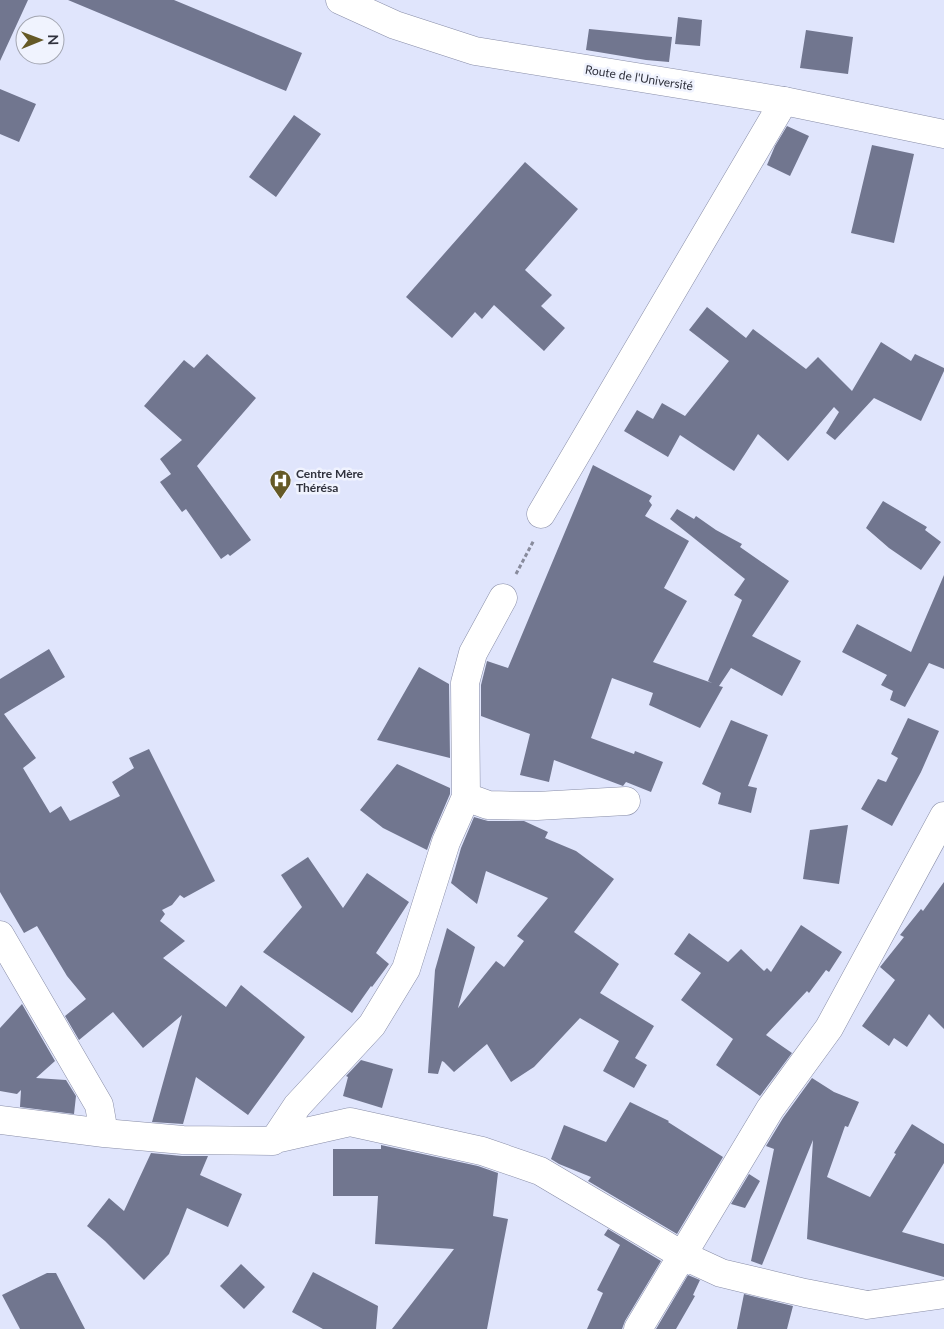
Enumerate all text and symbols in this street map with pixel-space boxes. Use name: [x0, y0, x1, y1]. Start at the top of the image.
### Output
north arrow: [15, 15, 65, 65]
text: N: [45, 34, 62, 45]
street label: Route de l'Université: [584, 62, 694, 93]
place label: Centre Mère Thérésa: [296, 466, 364, 495]
hospital icon: Centre Mère Thérésa: [268, 469, 292, 500]

